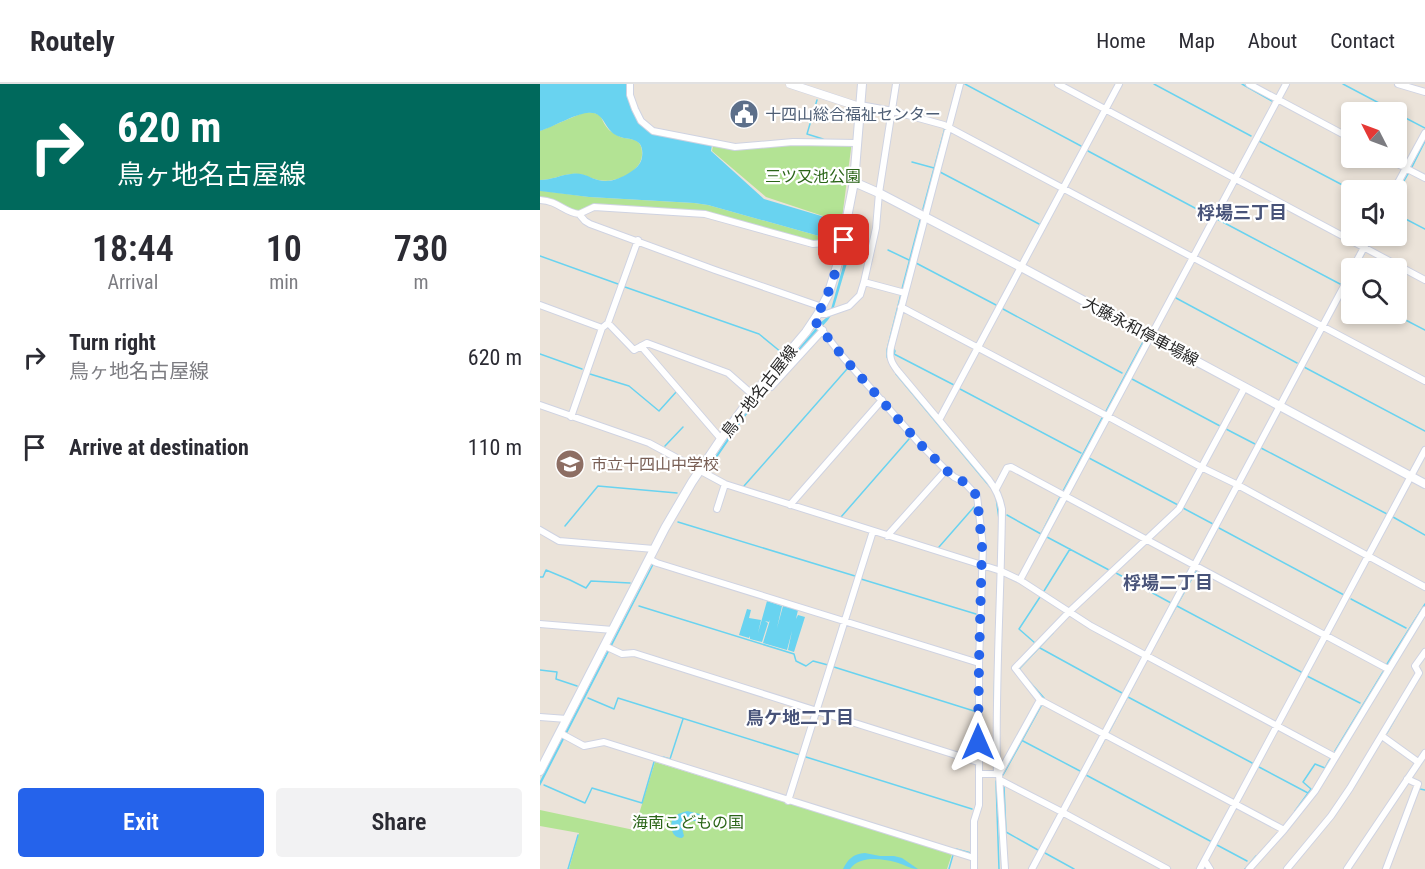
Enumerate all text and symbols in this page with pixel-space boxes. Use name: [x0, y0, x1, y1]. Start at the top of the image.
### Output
text: Routely: [30, 25, 115, 58]
text: Home: [1096, 29, 1146, 53]
text: Map: [1179, 29, 1215, 53]
text: About: [1248, 29, 1297, 53]
text: Contact: [1330, 29, 1395, 53]
public building icon: 十四山総合福祉センター: [728, 98, 760, 130]
north arrow: [1341, 102, 1407, 168]
map controls: [1341, 102, 1407, 324]
text: 620 m: [117, 103, 222, 152]
place label: 十四山総合福祉センター: [765, 105, 941, 124]
icon: right: [18, 108, 96, 186]
text: 鳥ヶ地名古屋線: [117, 159, 306, 191]
park label: 三ツ又池公園: [765, 167, 861, 186]
button: sound: [1341, 180, 1407, 246]
district label: 桴場三丁目: [1197, 202, 1287, 223]
pin: [818, 214, 869, 265]
icon: arrive: [827, 223, 860, 256]
text: 18:44: [92, 228, 174, 270]
text: 10: [266, 228, 302, 270]
text: 730: [394, 228, 448, 270]
button: search: [1341, 258, 1407, 324]
text: Arrival: [107, 270, 158, 294]
text: min: [269, 270, 298, 294]
text: m: [413, 270, 428, 294]
street label: 大藤永和停車場線: [1080, 293, 1202, 370]
text: Turn right: [69, 330, 156, 355]
icon: right: [18, 341, 51, 374]
street label: 鳥ヶ地名古屋線: [717, 341, 801, 441]
text: 620 m: [468, 345, 522, 370]
text: 鳥ヶ地名古屋線: [69, 359, 209, 383]
icon: arrive: [18, 431, 51, 464]
text: Arrive at destination: [69, 435, 249, 460]
text: 110 m: [468, 435, 522, 460]
school or university icon: 市立十四山中学校: [554, 448, 586, 480]
place label: 市立十四山中学校: [591, 455, 719, 474]
district label: 桴場二丁目: [1123, 572, 1213, 593]
district label: 鳥ケ地二丁目: [746, 707, 854, 728]
position arrow: [946, 710, 1010, 774]
button: Exit: [18, 788, 264, 857]
button: Share: [276, 788, 522, 857]
park label: 海南こどもの国: [632, 813, 744, 832]

